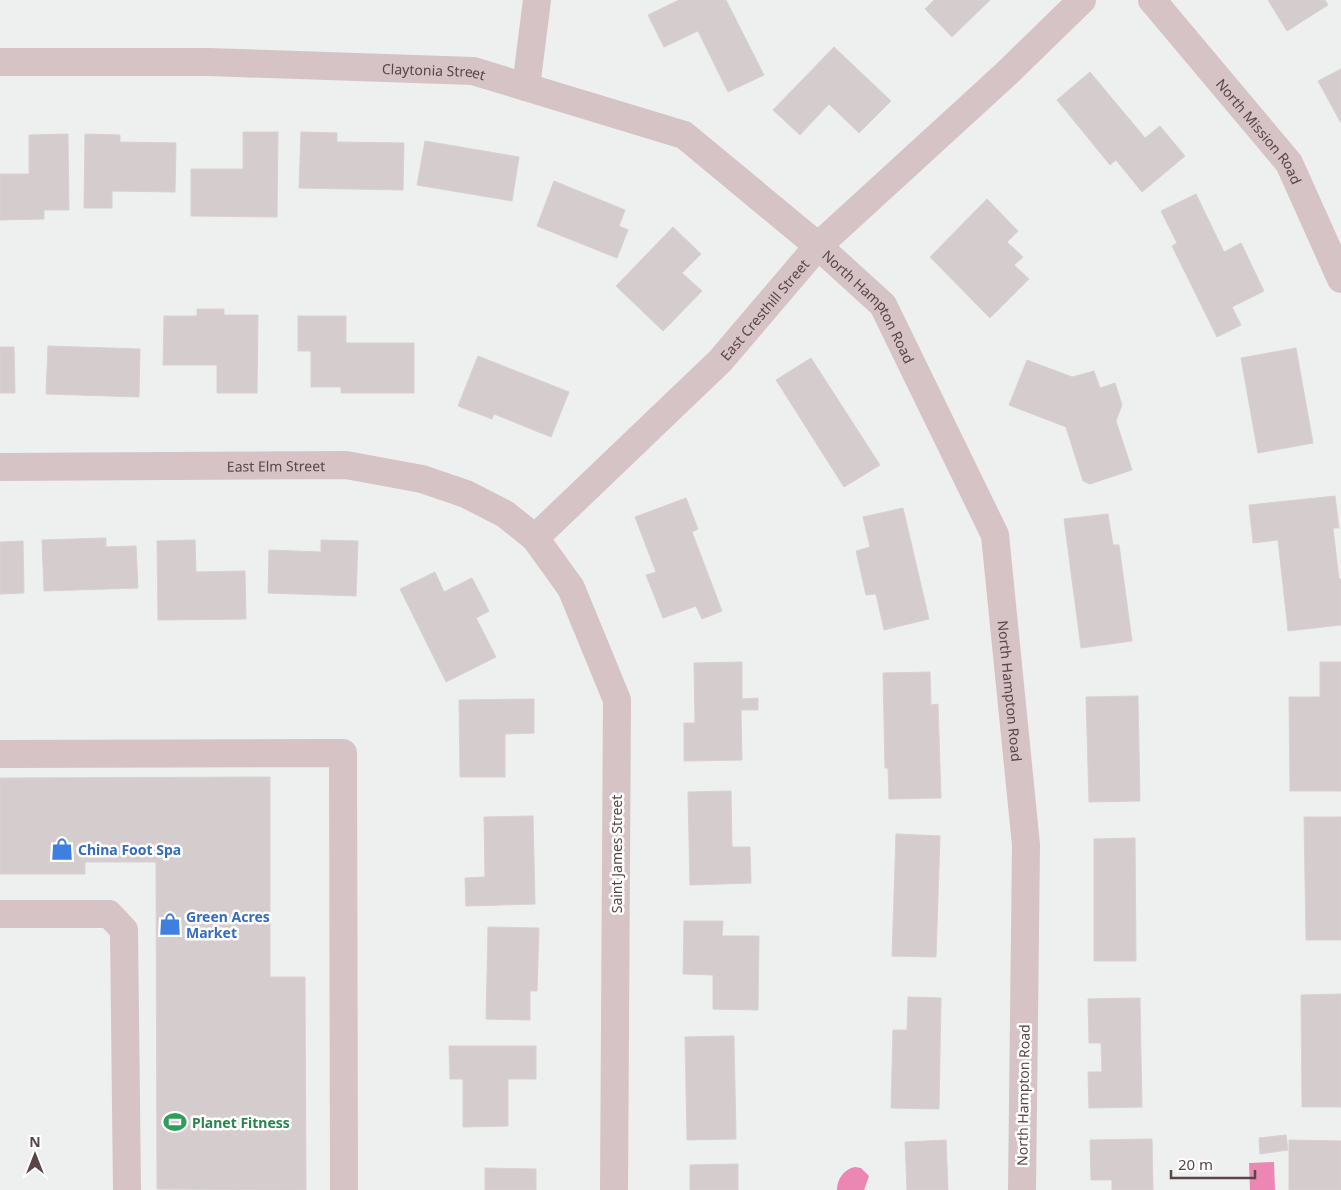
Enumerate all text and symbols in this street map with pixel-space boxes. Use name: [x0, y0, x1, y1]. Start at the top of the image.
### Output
street label: Claytonia Street: [382, 58, 488, 84]
street label: North Mission Road: [1212, 74, 1307, 187]
street label: North Hampton Road: [819, 245, 919, 366]
street label: East Cresthill Street: [716, 255, 813, 364]
street label: East Elm Street: [227, 456, 325, 475]
street label: North Hampton Road: [994, 619, 1027, 762]
street label: Saint James Street: [607, 795, 626, 913]
shop icon: China Foot Spa: [49, 836, 75, 862]
place label: China Foot Spa: [78, 840, 181, 859]
place label: Green Acres Market: [186, 907, 270, 942]
shop icon: Green Acres Market: [157, 911, 183, 937]
street label: North Hampton Road: [1012, 1024, 1034, 1166]
sports icon: Planet Fitness: [162, 1109, 188, 1135]
place label: Planet Fitness: [192, 1113, 290, 1132]
north arrow: [10, 1130, 60, 1180]
text: N: [29, 1132, 41, 1151]
scale bar: [1171, 1148, 1255, 1180]
text: 20 m: [1178, 1154, 1213, 1174]

